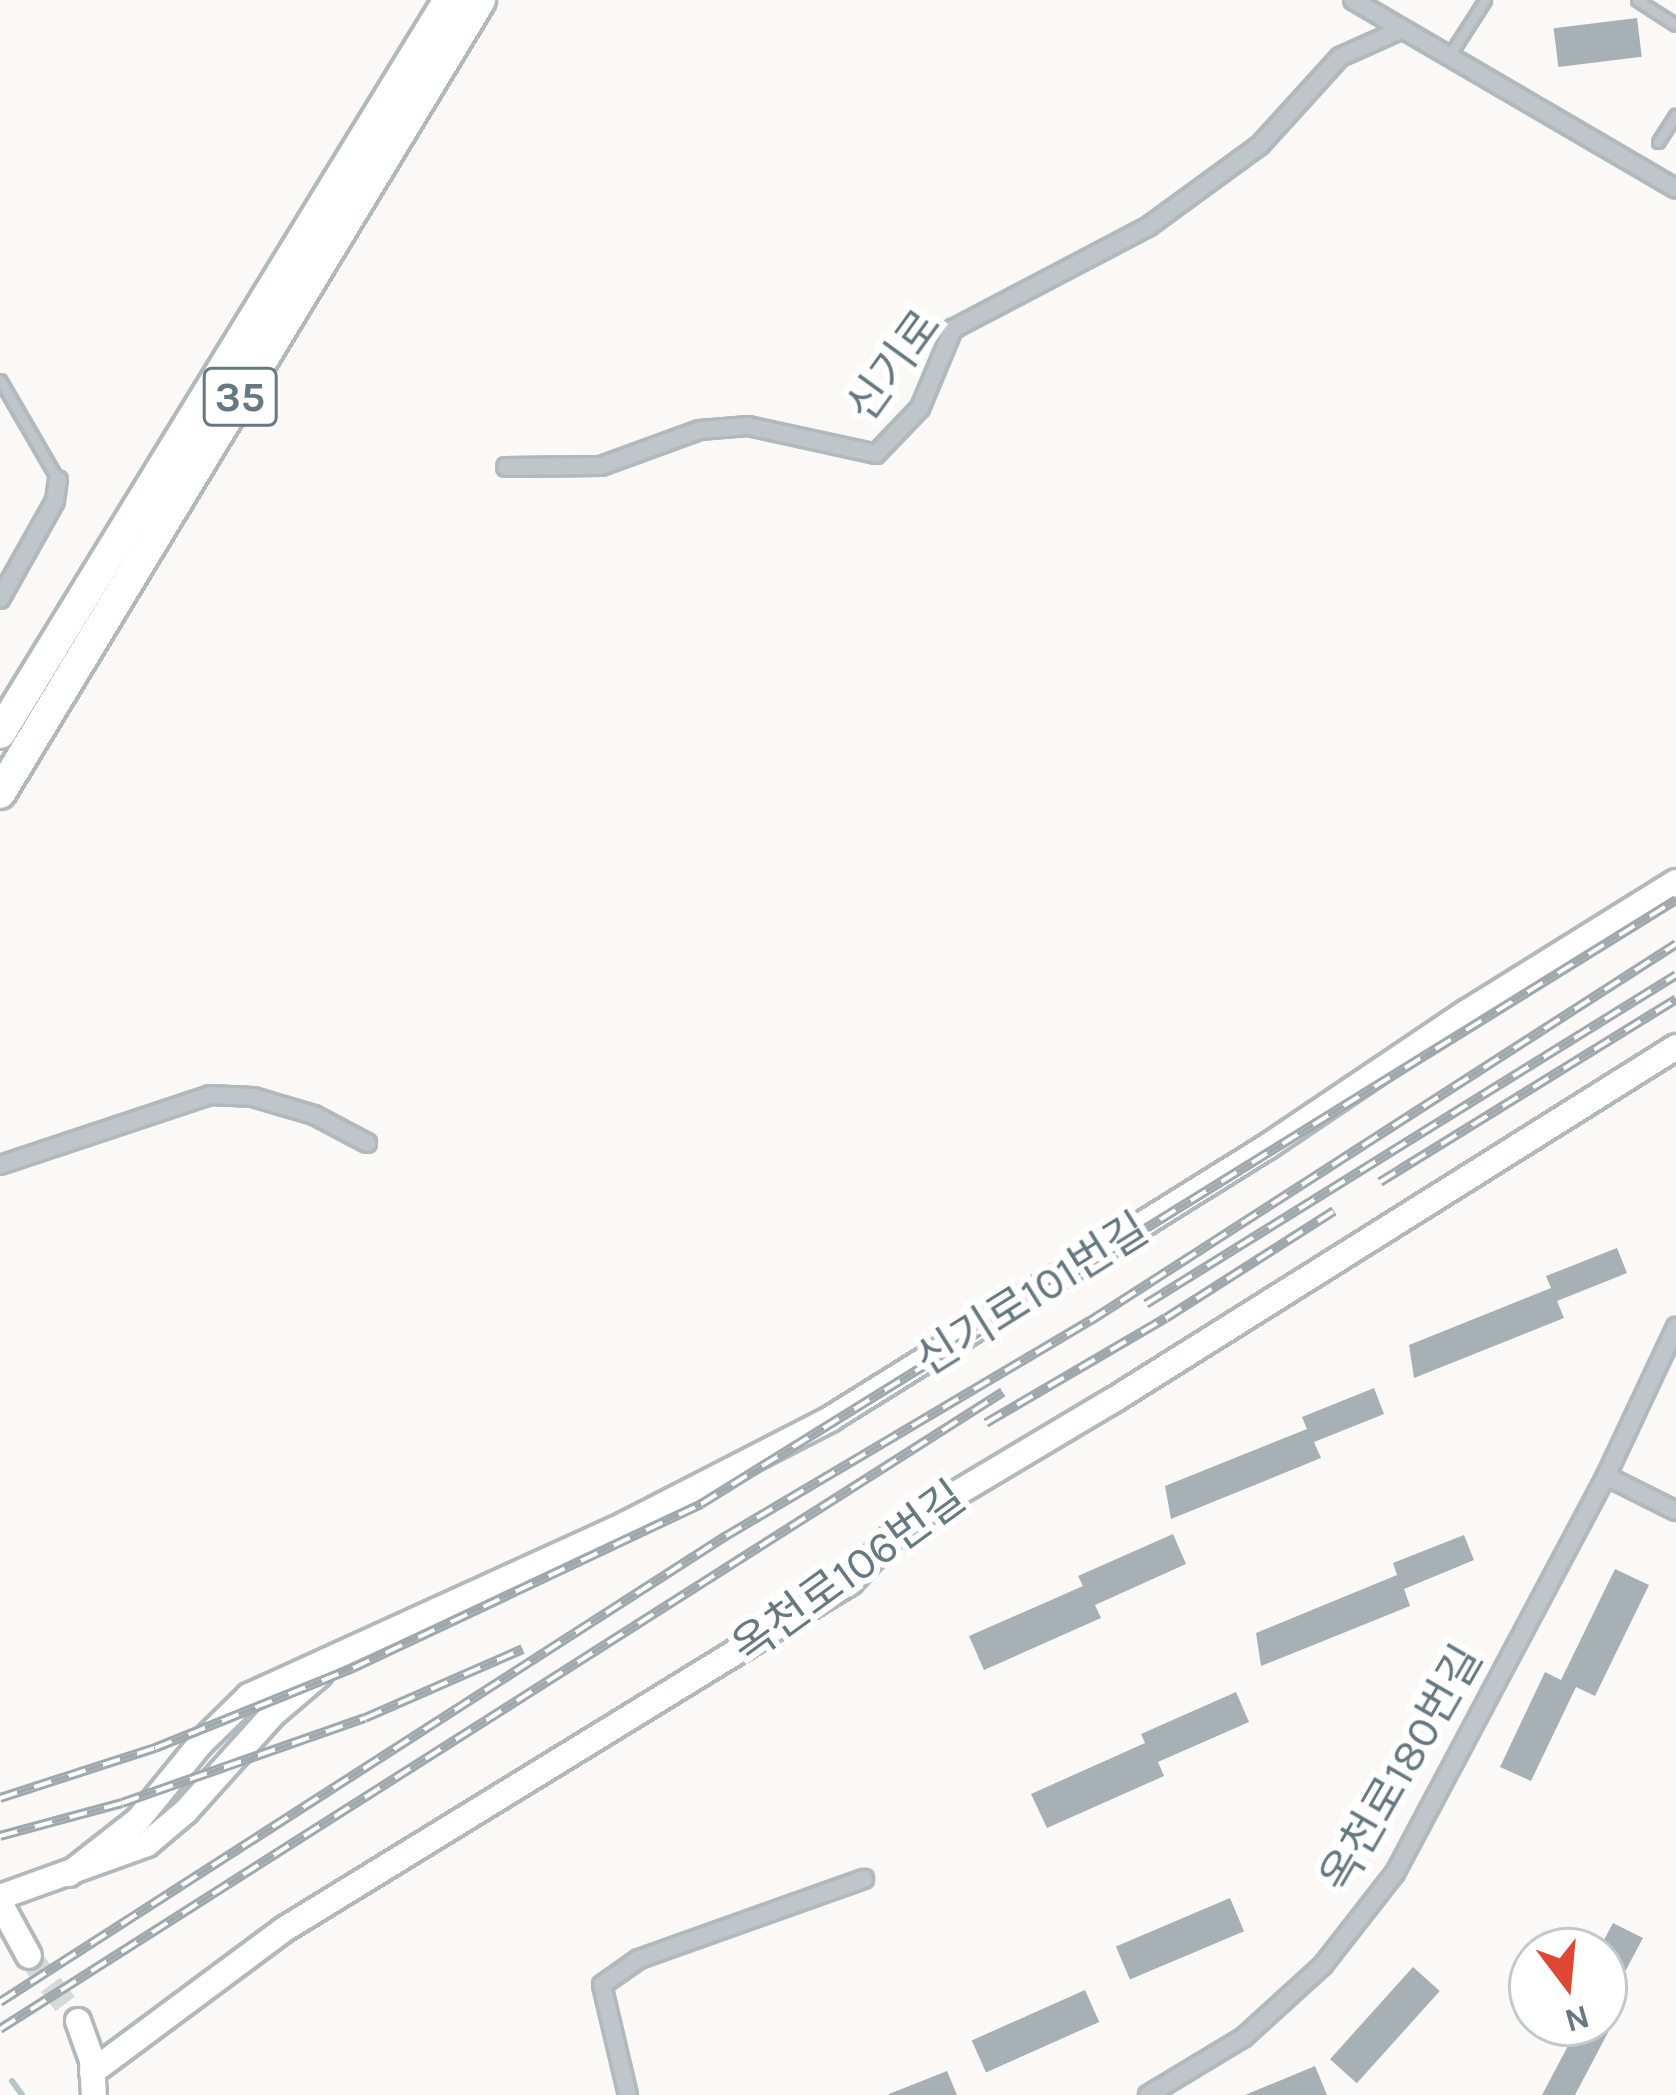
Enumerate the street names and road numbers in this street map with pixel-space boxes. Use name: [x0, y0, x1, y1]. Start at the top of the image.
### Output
street label: 신기로: [836, 300, 952, 432]
road number: 35: [201, 361, 279, 433]
street label: 신기로101번길: [906, 1202, 1158, 1388]
street label: 옥천로106번길: [722, 1471, 976, 1675]
street label: 옥천로180번길: [1310, 1636, 1494, 1902]

